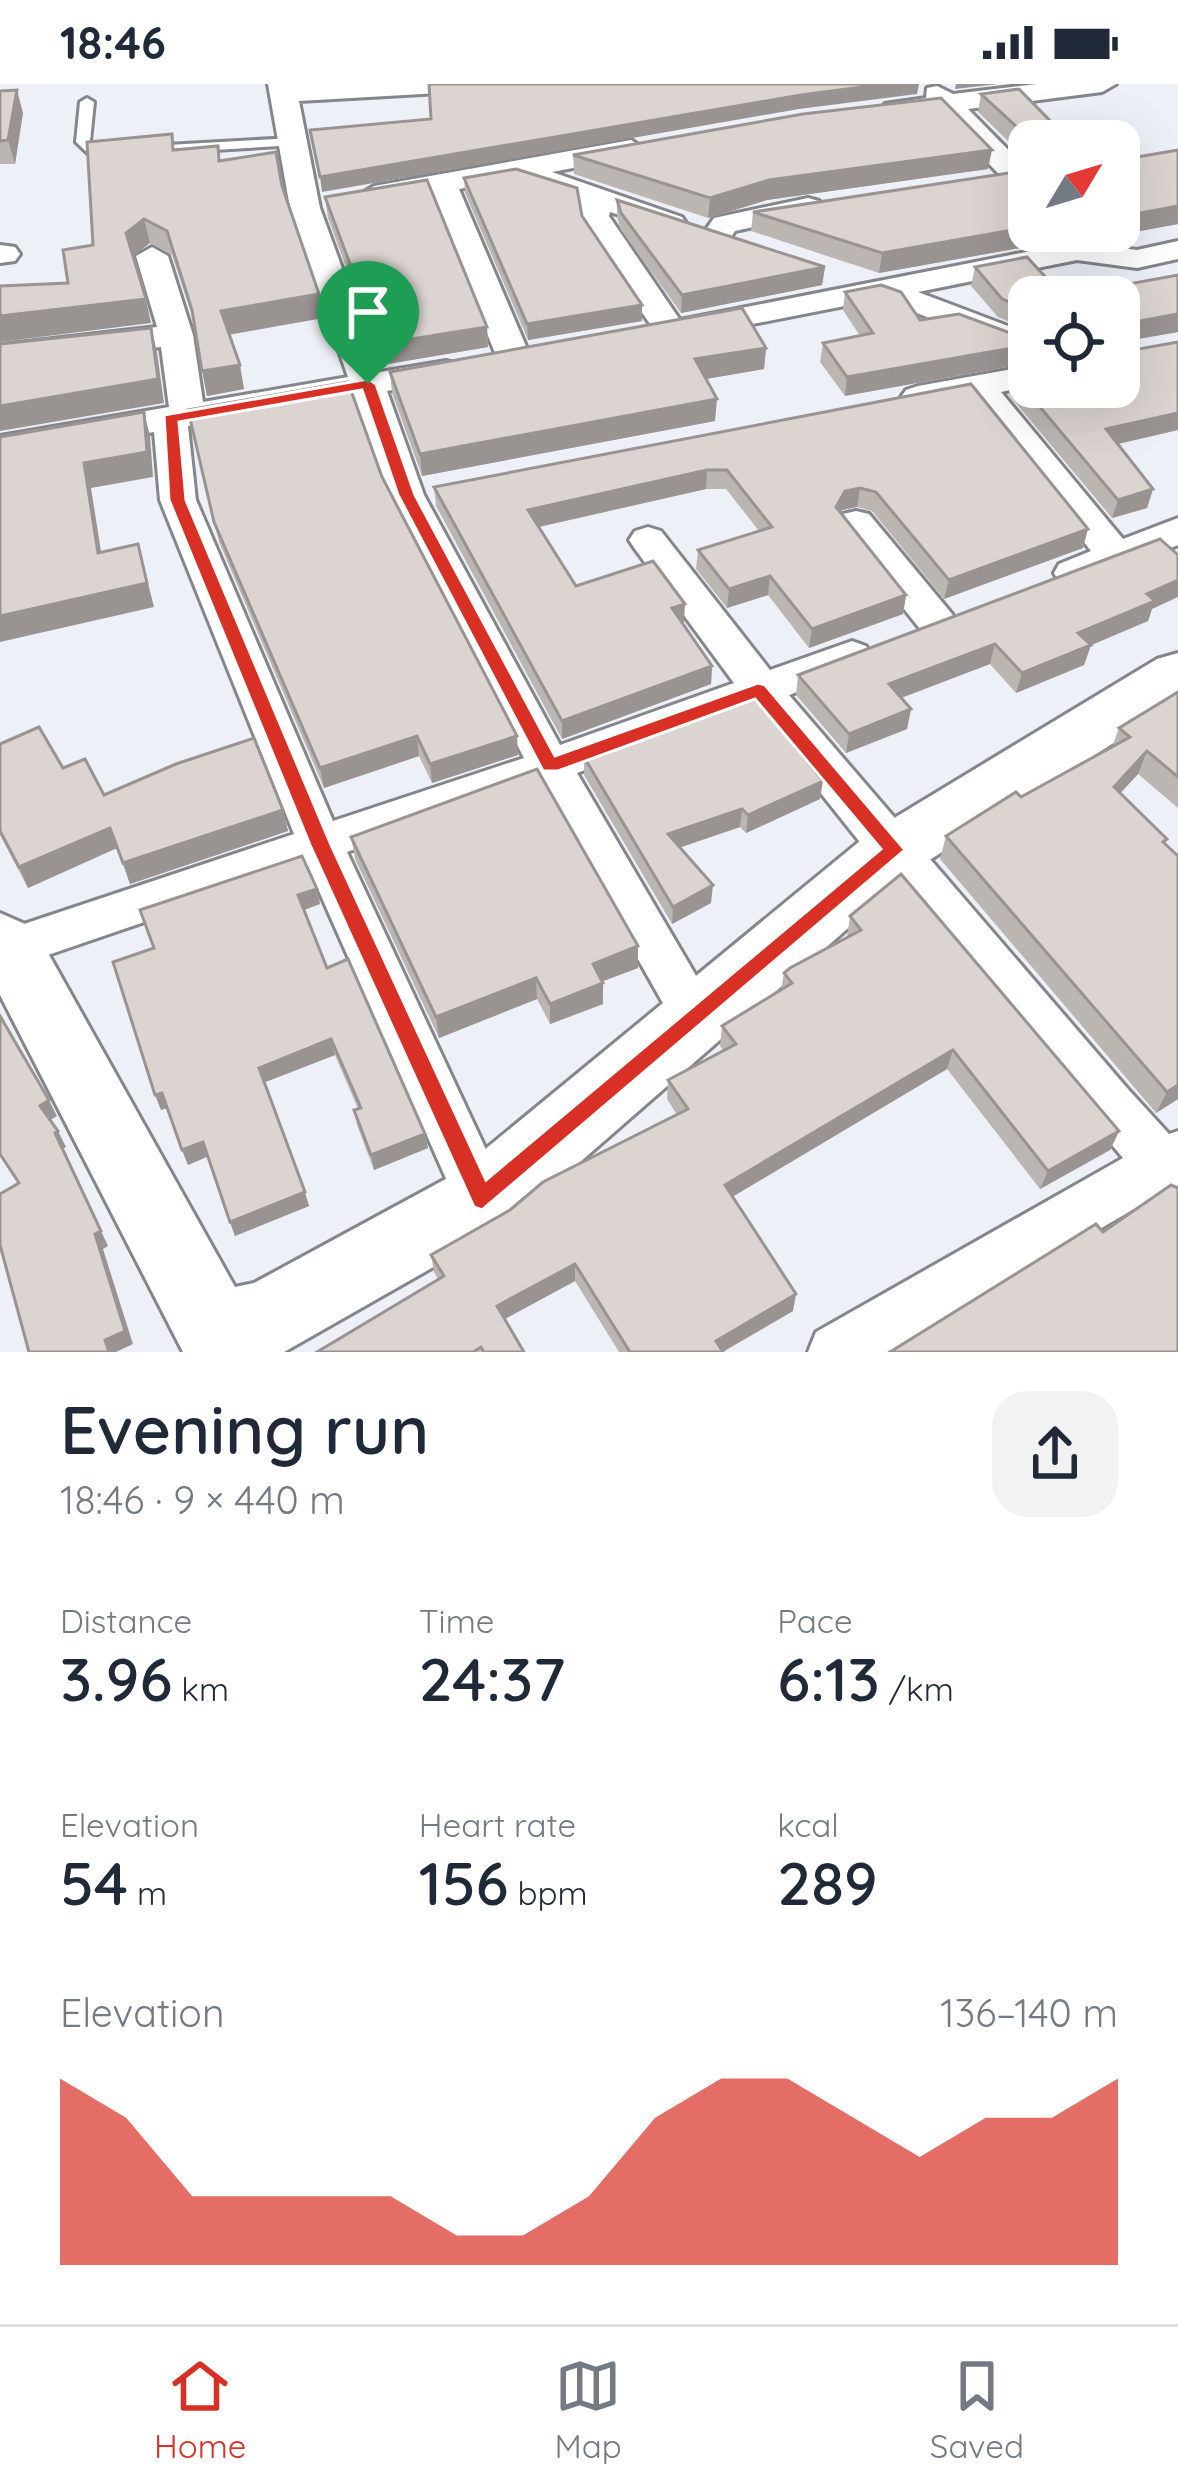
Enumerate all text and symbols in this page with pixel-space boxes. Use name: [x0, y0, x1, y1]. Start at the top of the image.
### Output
text: 18:46: [60, 14, 166, 70]
north arrow: [1008, 120, 1140, 252]
map controls: [1008, 120, 1140, 408]
pin: [317, 261, 419, 384]
button: locate: [1008, 276, 1140, 408]
icon: arrive: [335, 279, 401, 345]
text: Evening run: [60, 1388, 429, 1471]
button: share: [992, 1391, 1118, 1517]
text: 18:46 · 9 × 440 m: [60, 1475, 345, 1524]
text: Distance: [60, 1600, 192, 1641]
text: Time: [419, 1600, 494, 1641]
text: Pace: [777, 1600, 853, 1641]
text: 3.96: [60, 1641, 172, 1716]
text: 24:37: [419, 1641, 565, 1716]
text: 6:13: [777, 1641, 880, 1716]
text: km: [172, 1668, 229, 1709]
text: /km: [880, 1668, 954, 1709]
text: Elevation: [60, 1804, 199, 1845]
text: Heart rate: [419, 1804, 576, 1845]
text: kcal: [777, 1804, 839, 1845]
text: 54: [60, 1845, 128, 1920]
text: 156: [419, 1845, 508, 1920]
text: 289: [777, 1845, 878, 1920]
text: m: [128, 1872, 167, 1913]
text: bpm: [508, 1872, 588, 1913]
text: Elevation: [60, 1988, 224, 2037]
text: 136–140 m: [940, 1988, 1118, 2037]
tab: Home: [154, 2353, 246, 2466]
tab: Map: [555, 2353, 622, 2466]
tab: Saved: [930, 2353, 1024, 2466]

